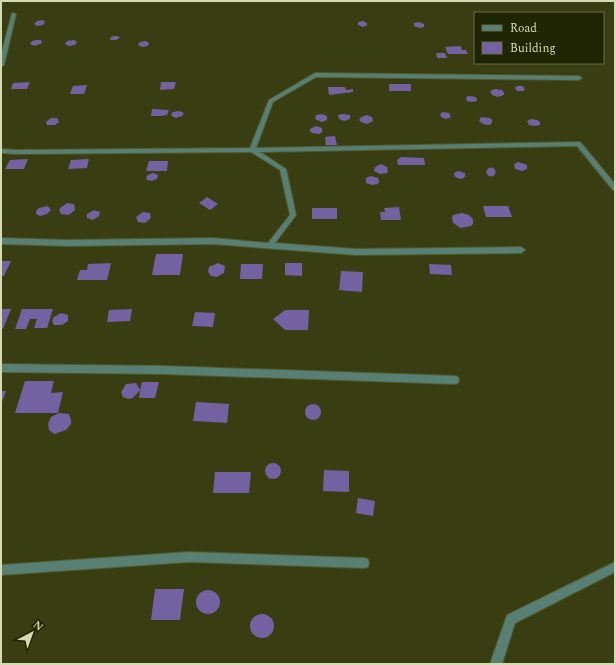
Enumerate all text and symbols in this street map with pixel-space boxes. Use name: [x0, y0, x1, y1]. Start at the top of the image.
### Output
legend: [474, 12, 604, 64]
text: Road: [510, 19, 537, 38]
text: Building: [510, 39, 556, 58]
north arrow: [12, 613, 52, 653]
text: N: [29, 616, 47, 635]

